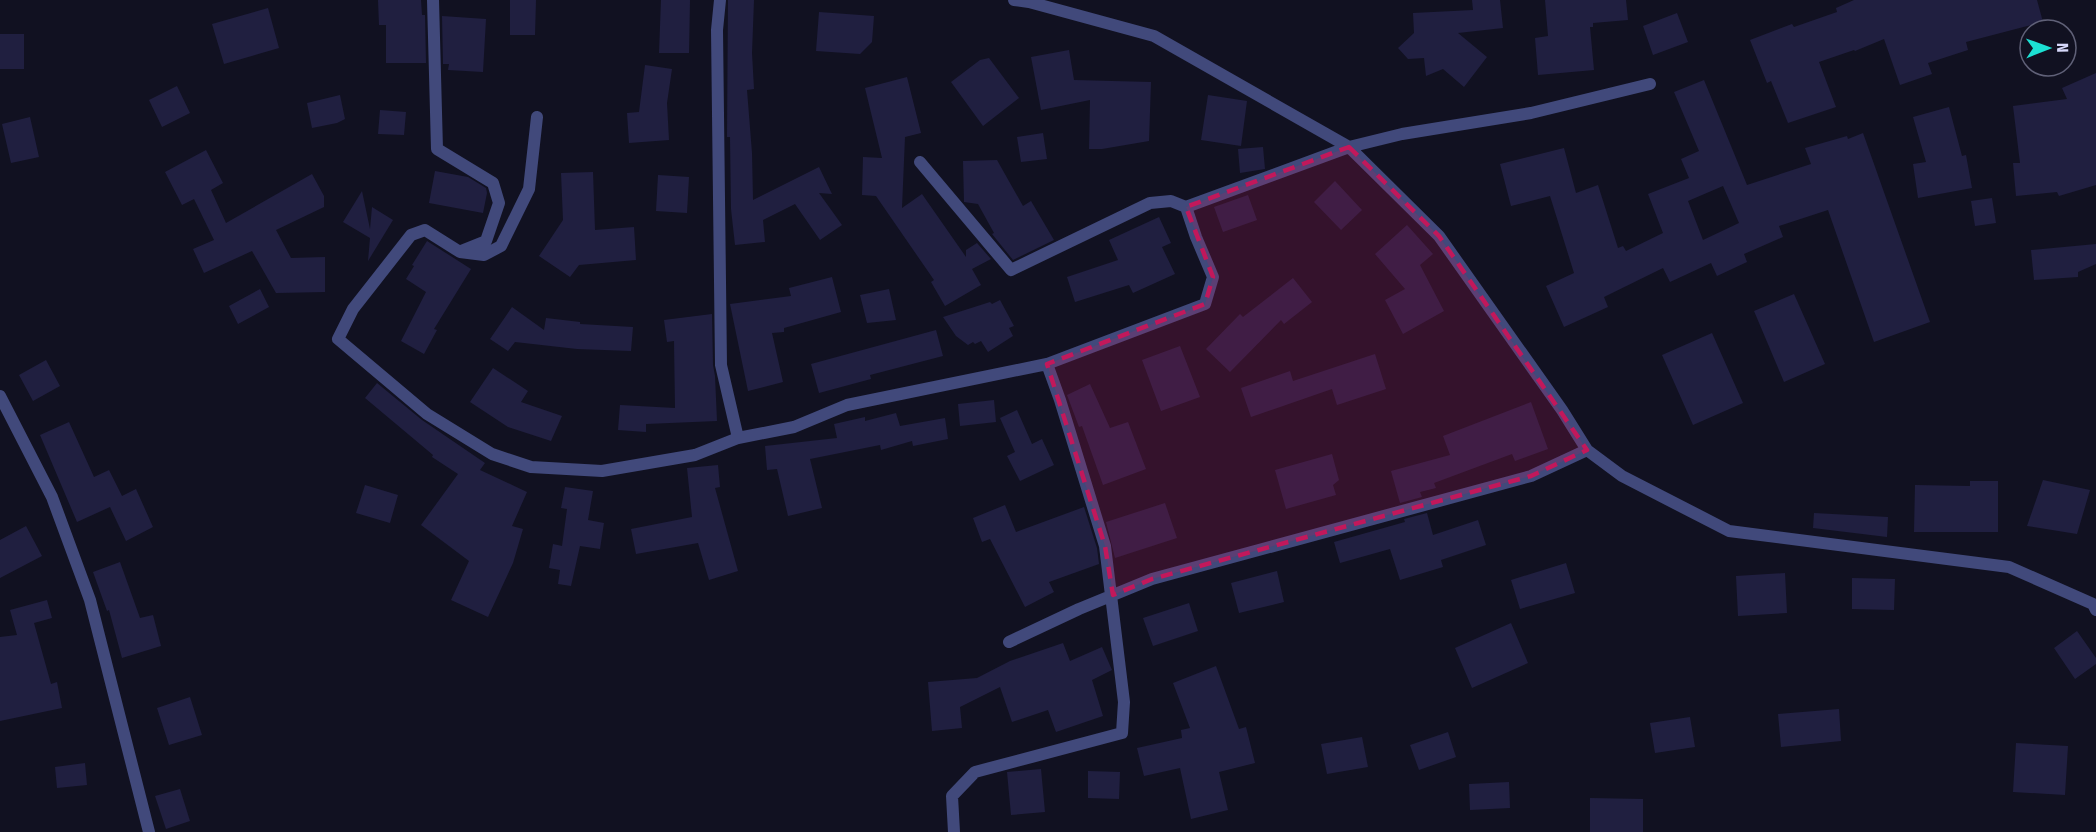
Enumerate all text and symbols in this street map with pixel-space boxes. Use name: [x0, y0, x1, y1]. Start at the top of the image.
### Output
north arrow: [2018, 18, 2078, 78]
text: N: [2053, 43, 2072, 53]

